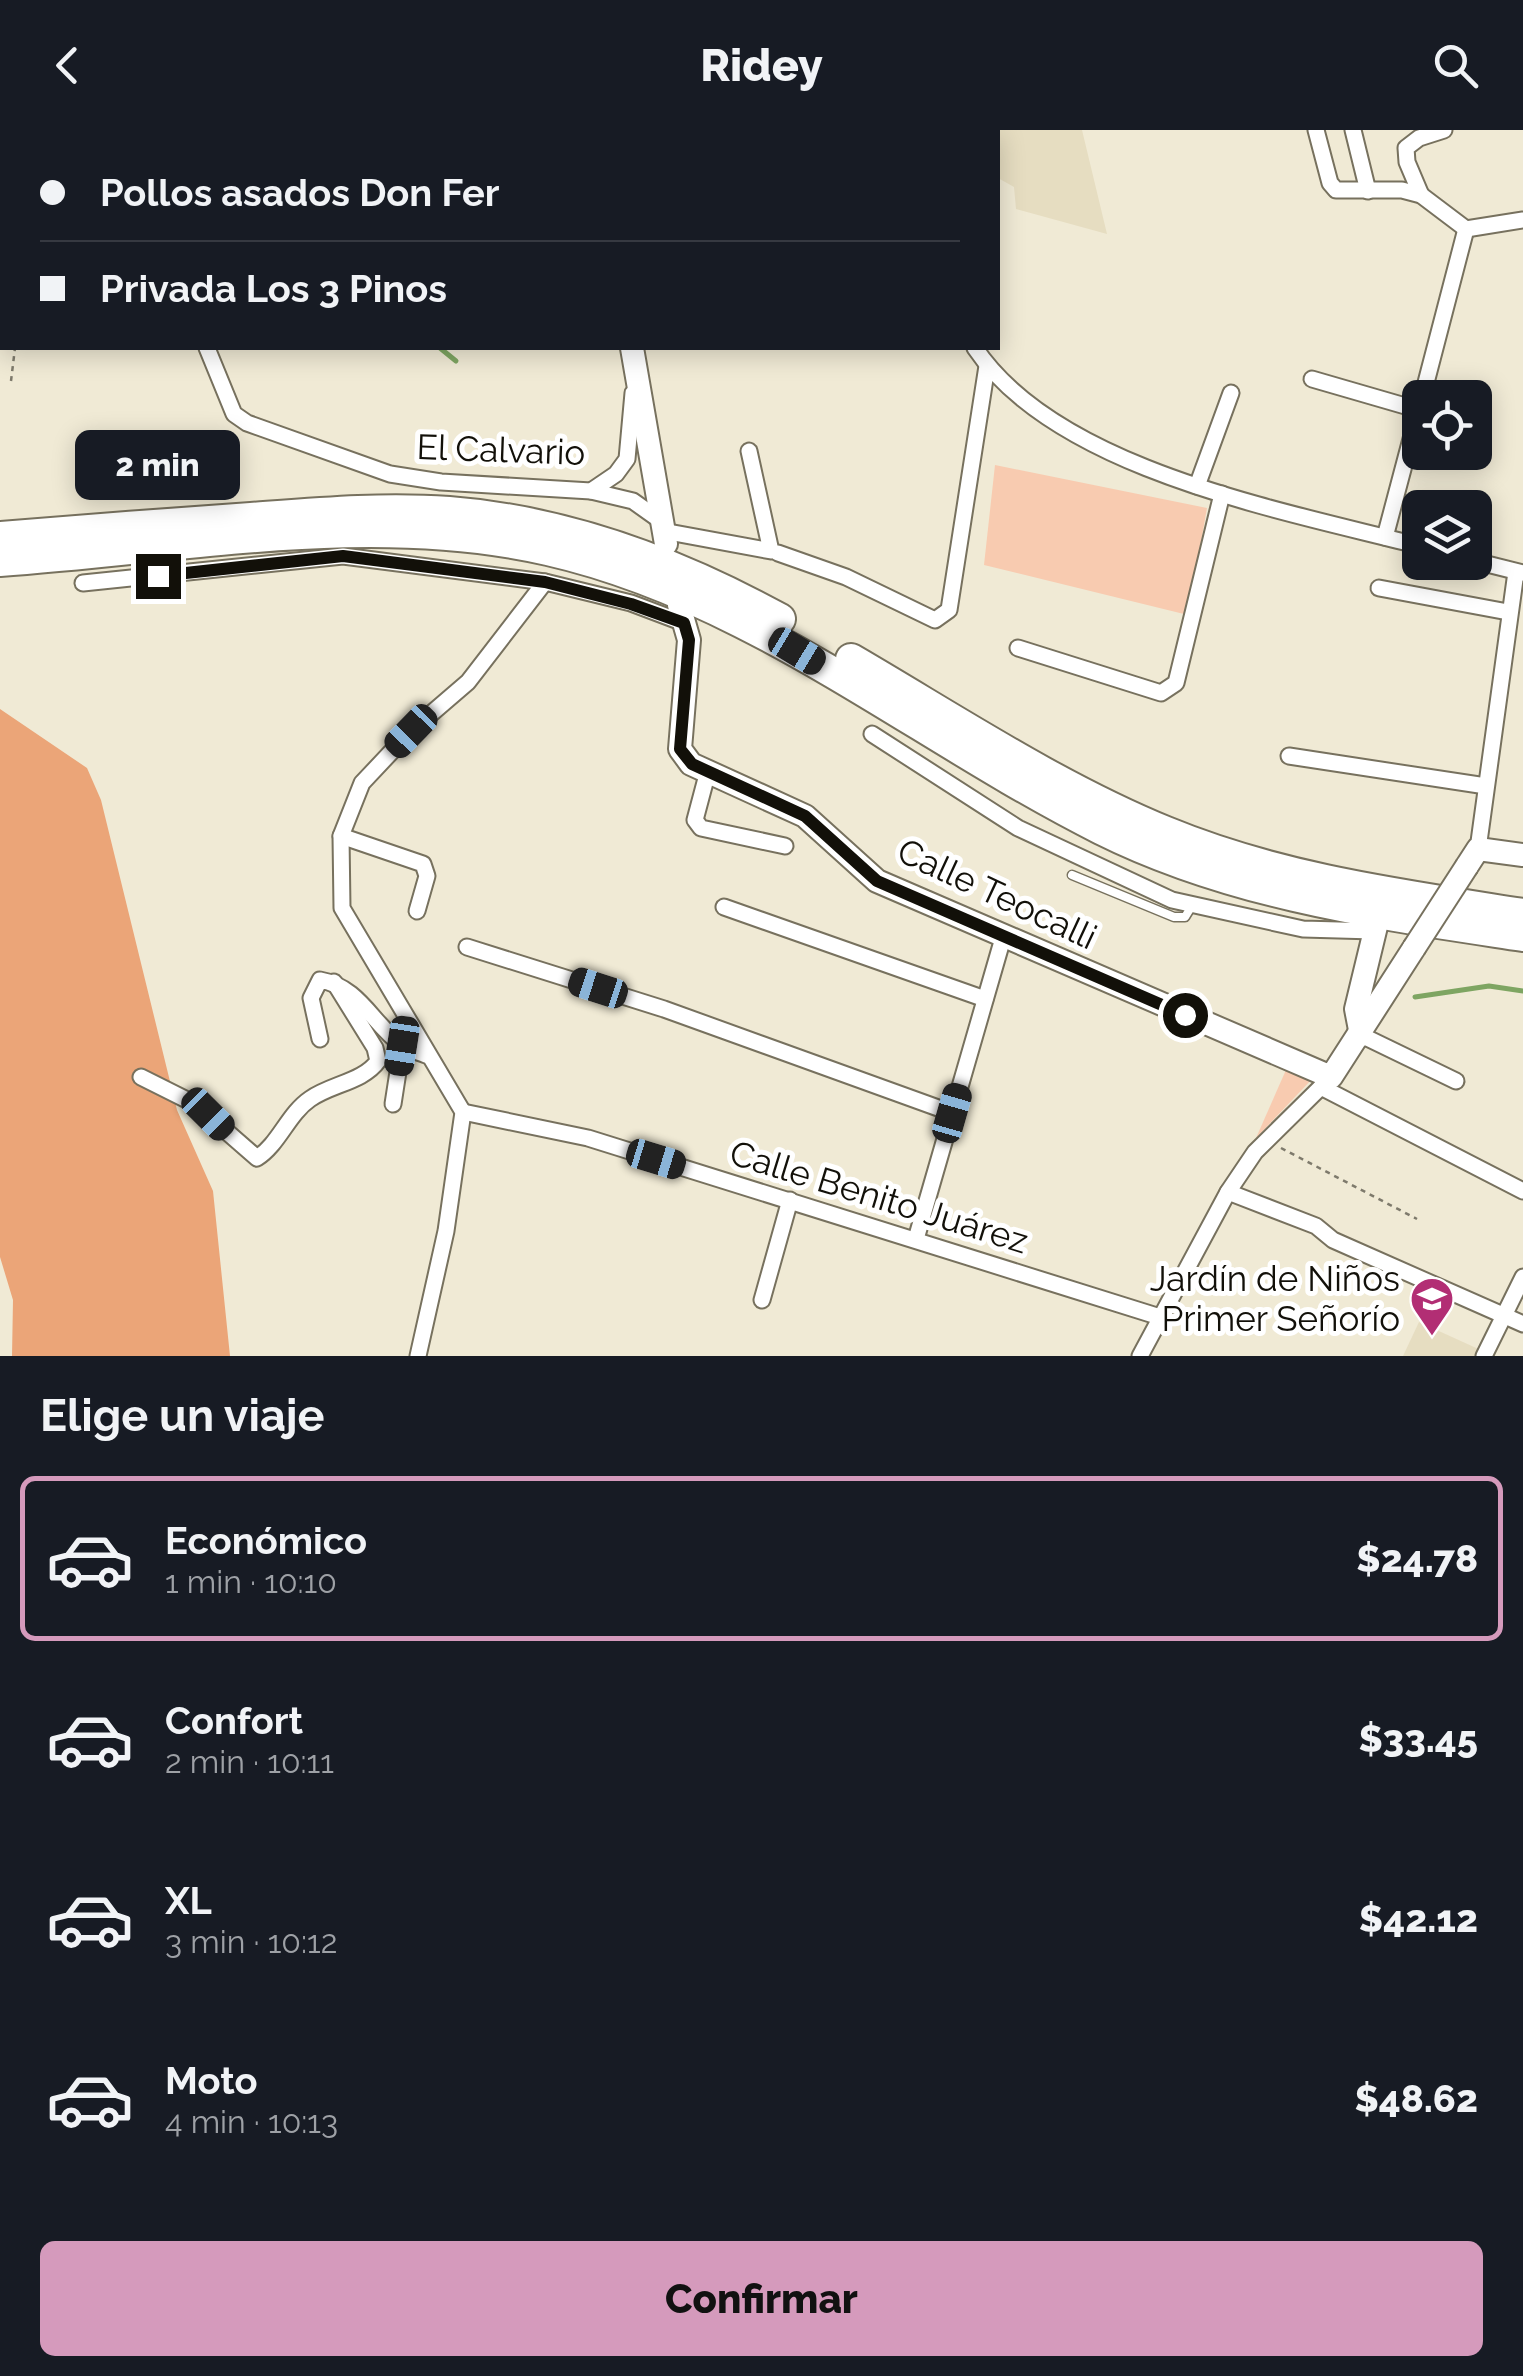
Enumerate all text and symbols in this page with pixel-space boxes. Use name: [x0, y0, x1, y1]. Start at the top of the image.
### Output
icon: back: [40, 38, 95, 93]
icon: search: [1428, 38, 1483, 93]
text: Ridey: [700, 39, 823, 92]
text: Pollos asados Don Fer: [100, 170, 500, 215]
text: Privada Los 3 Pinos: [100, 266, 447, 311]
map controls: [1402, 380, 1492, 580]
button: locate: [1402, 380, 1492, 470]
street label: El Calvario: [416, 426, 586, 473]
callout: 2 min: [76, 431, 240, 501]
text: 2 min: [115, 446, 200, 483]
button: layers: [1402, 490, 1492, 580]
route end: [136, 554, 181, 599]
car: [764, 623, 830, 679]
car: [379, 699, 443, 763]
street label: Calle Teocalli: [891, 830, 1103, 957]
car: [565, 964, 631, 1012]
route start: [1163, 993, 1208, 1038]
car: [382, 1014, 422, 1078]
car: [929, 1080, 975, 1146]
car: [176, 1082, 240, 1146]
street label: Calle Benito Juárez: [725, 1132, 1033, 1261]
car: [623, 1136, 689, 1182]
place label: Jardín de Niños Primer Señorío: [1150, 1258, 1400, 1339]
school or university icon: Jardín de Niños Primer Señorío: [1409, 1276, 1455, 1337]
text: Elige un viaje: [40, 1389, 324, 1442]
icon: car: [45, 1514, 135, 1604]
text: Económico: [165, 1518, 367, 1563]
text: $24.78: [1356, 1536, 1478, 1581]
text: 1 min · 10:10: [165, 1563, 337, 1600]
icon: car: [45, 1694, 135, 1784]
text: Confort: [165, 1698, 303, 1743]
text: $33.45: [1358, 1716, 1478, 1761]
text: 2 min · 10:11: [165, 1743, 334, 1780]
icon: car: [45, 1874, 135, 1964]
text: XL: [165, 1878, 212, 1923]
text: $42.12: [1359, 1896, 1478, 1941]
text: 3 min · 10:12: [165, 1923, 337, 1960]
icon: car: [45, 2054, 135, 2144]
text: Moto: [165, 2058, 258, 2103]
text: $48.62: [1354, 2076, 1478, 2121]
text: 4 min · 10:13: [165, 2103, 338, 2140]
button: Confirmar: [40, 2241, 1483, 2356]

